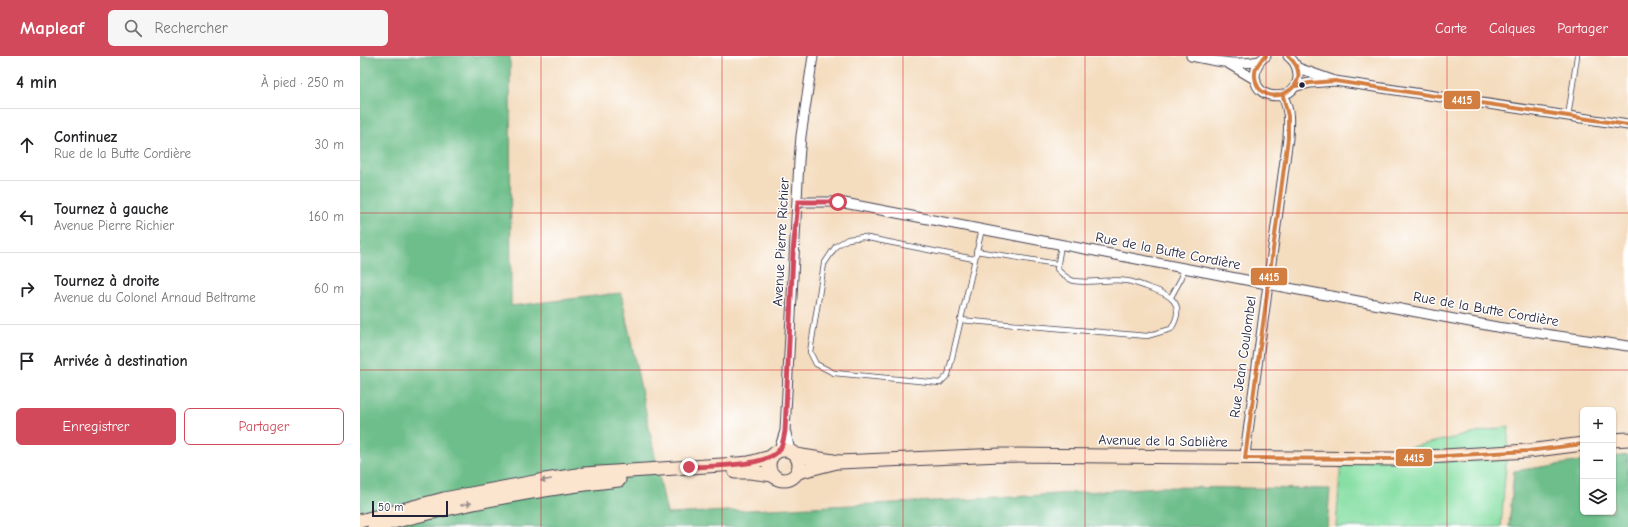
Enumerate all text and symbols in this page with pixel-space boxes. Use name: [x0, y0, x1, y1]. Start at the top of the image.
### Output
search box: [108, 10, 388, 46]
text: Mapleaf: [20, 17, 84, 39]
icon: search: [122, 17, 144, 39]
text: Rechercher: [154, 19, 228, 37]
text: Carte: [1435, 20, 1467, 37]
text: Calques: [1489, 20, 1535, 37]
text: Partager: [1557, 20, 1608, 37]
text: 4 min: [16, 73, 57, 92]
text: À pied · 250 m: [261, 75, 344, 90]
unlabelled marker: [1297, 80, 1307, 90]
line badge: 4415: [1443, 90, 1481, 110]
text: 4415: [1452, 94, 1472, 107]
text: Continuez: [54, 128, 117, 146]
icon: ahead: [16, 134, 38, 156]
text: 30 m: [314, 137, 344, 152]
text: Rue de la Butte Cordière: [54, 146, 191, 161]
street label: Avenue Pierre Richier: [769, 177, 793, 307]
route start: [829, 193, 847, 211]
text: Tournez à gauche: [54, 200, 168, 218]
icon: left: [16, 206, 38, 228]
text: 160 m: [309, 209, 344, 224]
text: Avenue Pierre Richier: [54, 218, 174, 233]
street label: Rue de la Butte Cordière: [1094, 229, 1242, 273]
line badge: 4415: [1250, 267, 1288, 286]
text: 4415: [1259, 271, 1279, 284]
text: Tournez à droite: [54, 272, 159, 290]
icon: right: [16, 278, 38, 300]
text: 60 m: [314, 281, 344, 296]
street label: Rue de la Butte Cordière: [1412, 288, 1560, 330]
text: Avenue du Colonel Arnaud Beltrame: [54, 290, 256, 305]
street label: Rue Jean Coulombel: [1226, 295, 1260, 419]
icon: arrive: [16, 350, 38, 372]
text: Arrivée à destination: [54, 352, 188, 370]
map controls: [1580, 407, 1616, 515]
button: +: [1580, 407, 1616, 443]
button: Enregistrer: [16, 408, 176, 445]
button: Partager: [184, 408, 344, 445]
street label: Avenue de la Sablière: [1098, 431, 1228, 451]
button: −: [1580, 443, 1616, 479]
line badge: 4415: [1395, 448, 1433, 467]
text: 4415: [1404, 452, 1424, 465]
route end: [680, 458, 698, 476]
one-way arrow: [540, 477, 552, 483]
button: layers: [1580, 479, 1616, 515]
scale bar: [372, 499, 448, 518]
text: 50 m: [378, 501, 403, 514]
one-way arrow: [460, 501, 472, 507]

